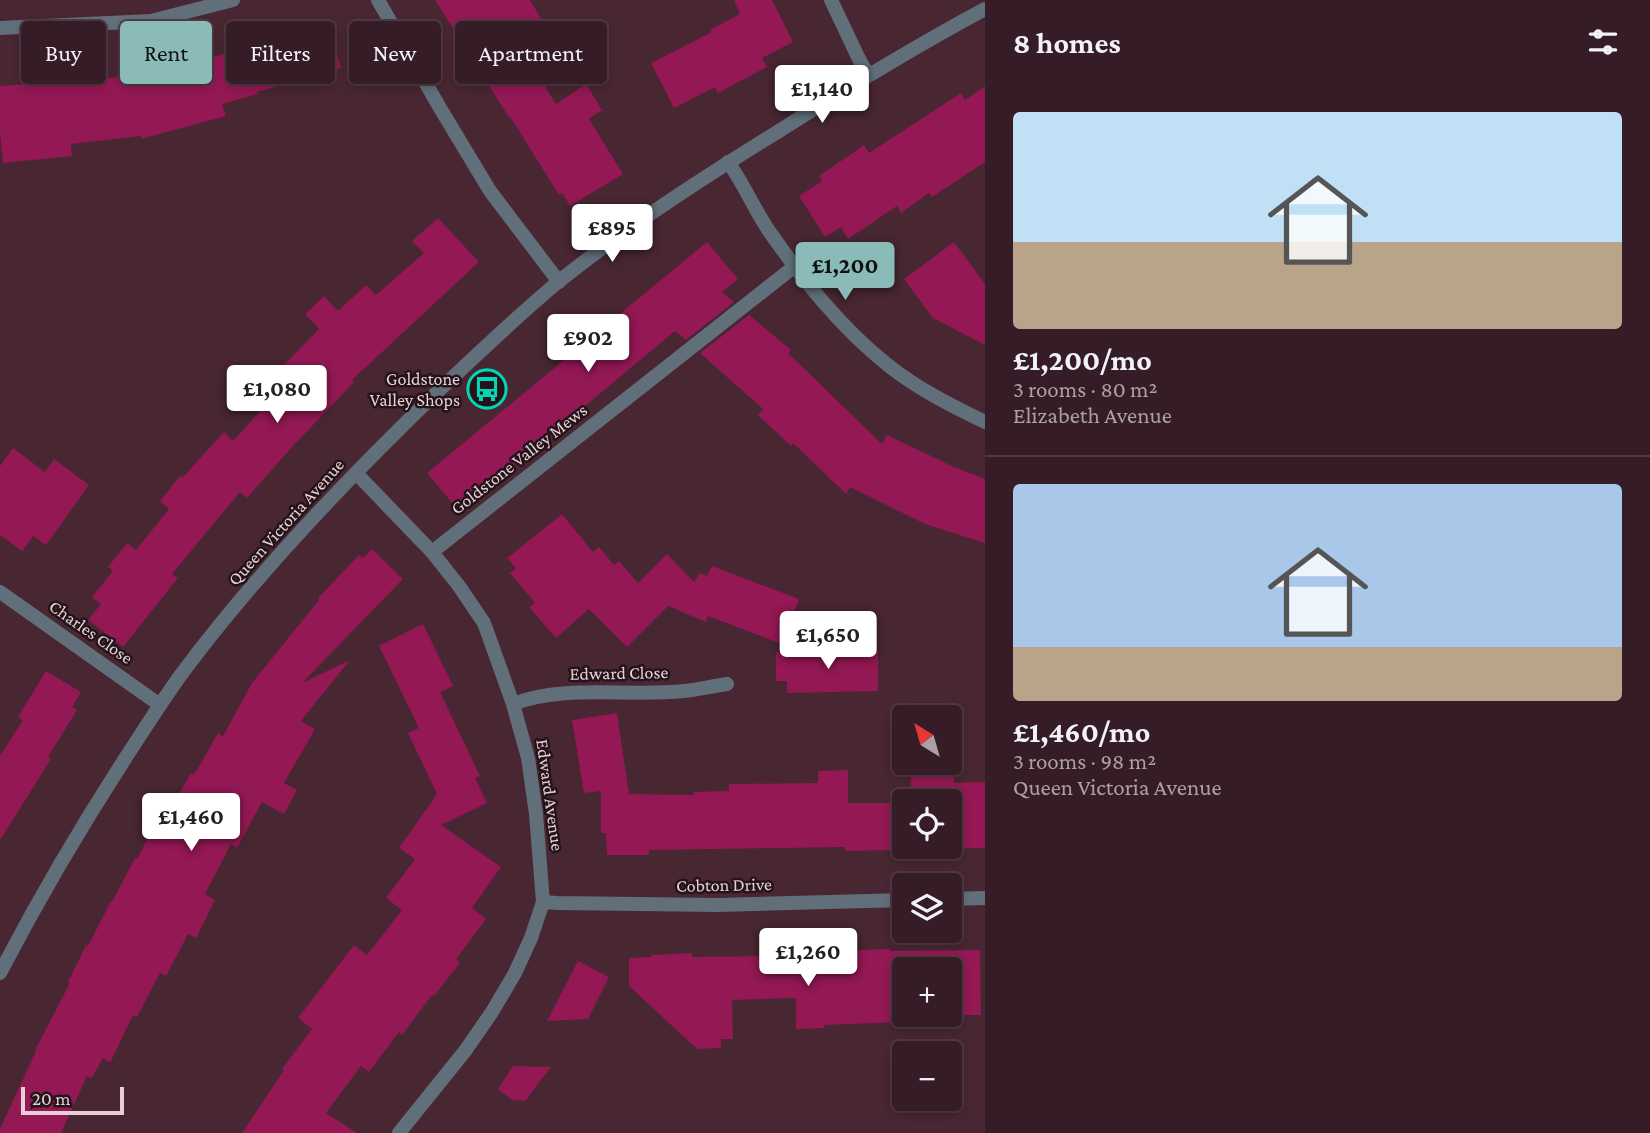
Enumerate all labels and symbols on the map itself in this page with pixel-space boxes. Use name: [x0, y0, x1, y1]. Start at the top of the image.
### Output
pin: £1,140: [765, 66, 879, 125]
pin: £895: [571, 204, 653, 264]
pin: £1,200: [788, 243, 902, 302]
pin: £902: [547, 314, 629, 374]
pin: £1,080: [220, 366, 334, 425]
bus stop icon: Goldstone Valley Shops: [466, 368, 508, 410]
place label: Goldstone Valley Shops: [370, 369, 460, 410]
street label: Goldstone Valley Mews: [447, 400, 591, 518]
street label: Queen Victoria Avenue: [224, 455, 348, 589]
street label: Charles Close: [45, 596, 137, 668]
pin: £1,650: [771, 612, 885, 671]
street label: Edward Close: [569, 662, 669, 684]
north arrow: [892, 705, 962, 775]
street label: Edward Avenue: [532, 738, 568, 852]
pin: £1,460: [134, 794, 248, 853]
street label: Cobton Drive: [676, 874, 772, 896]
pin: £1,260: [751, 928, 865, 988]
scale bar: [21, 1084, 124, 1116]

